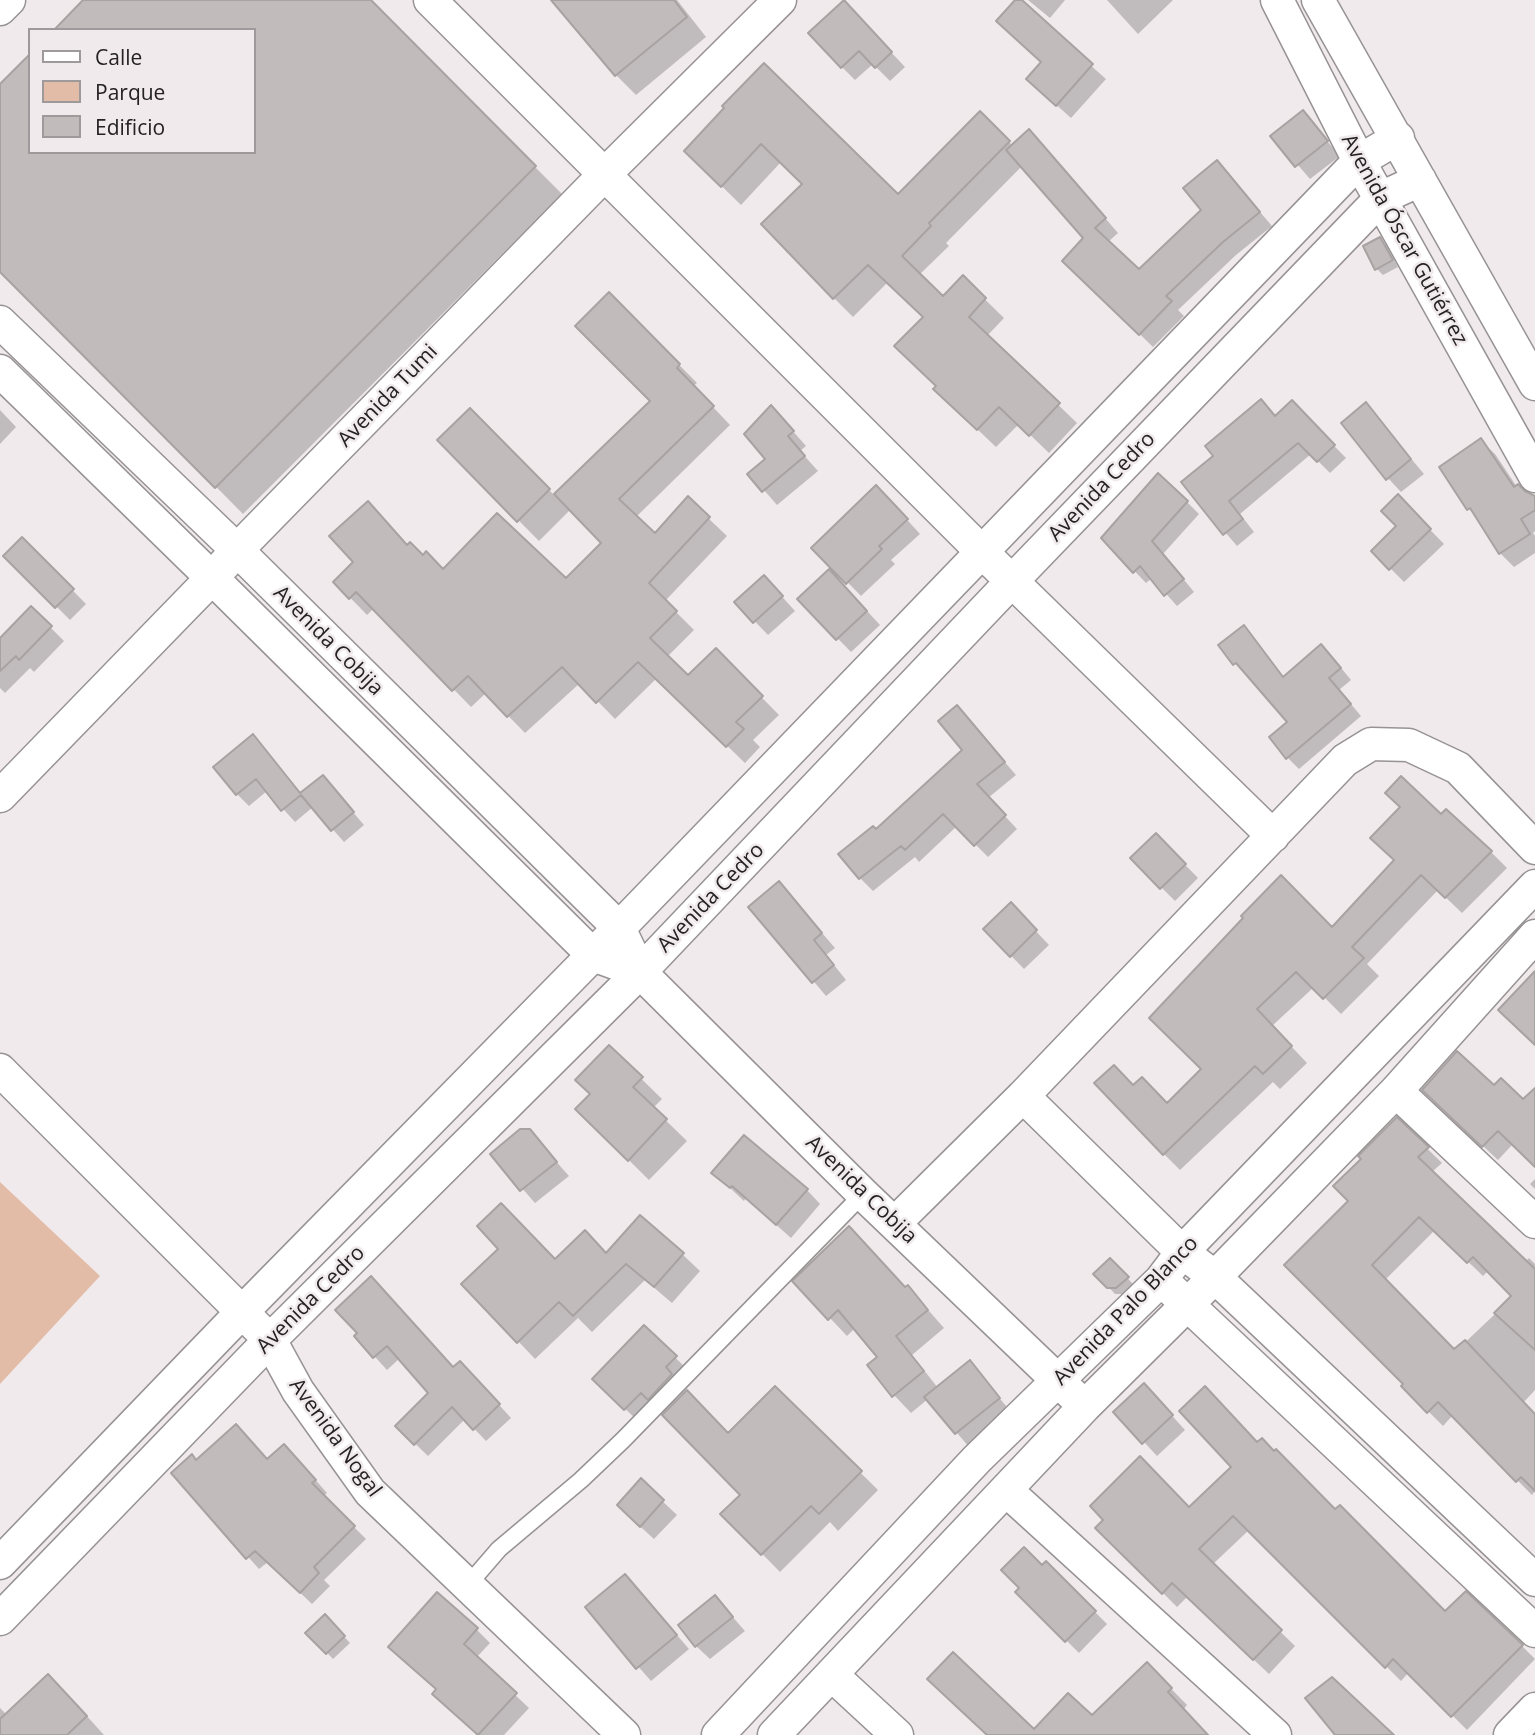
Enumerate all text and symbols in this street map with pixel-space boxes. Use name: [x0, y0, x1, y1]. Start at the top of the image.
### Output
legend: [28, 28, 256, 154]
text: Calle: [95, 43, 142, 71]
text: Parque: [95, 78, 165, 106]
text: Edificio: [95, 113, 165, 141]
street label: Avenida Óscar Gutiérrez: [1335, 130, 1473, 350]
street label: Avenida Tumi: [333, 339, 443, 453]
street label: Avenida Cedro: [1043, 427, 1161, 547]
street label: Avenida Cobija: [268, 581, 388, 701]
street label: Avenida Cedro: [652, 838, 770, 958]
street label: Avenida Cobija: [800, 1131, 922, 1249]
street label: Avenida Palo Blanco: [1048, 1231, 1204, 1391]
street label: Avenida Cedro: [252, 1241, 370, 1359]
street label: Avenida Nogal: [284, 1374, 386, 1502]

